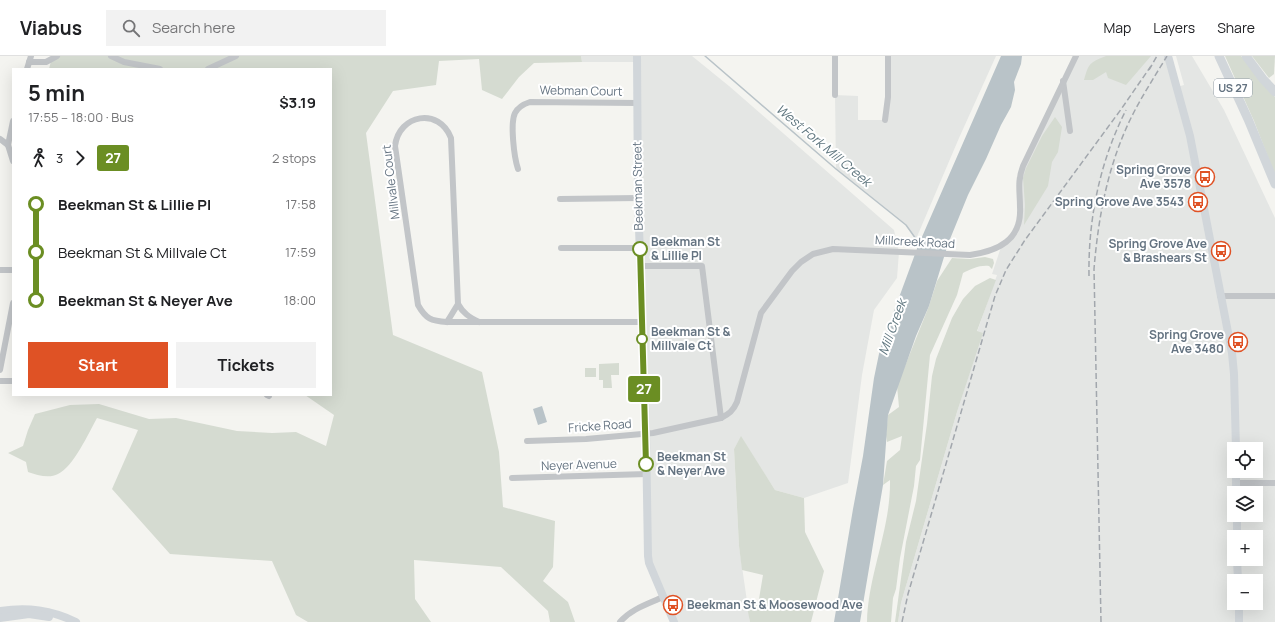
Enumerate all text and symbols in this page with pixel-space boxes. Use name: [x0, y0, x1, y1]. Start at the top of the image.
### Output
search box: [106, 10, 386, 46]
text: Viabus: [20, 15, 82, 41]
icon: search: [120, 17, 142, 39]
text: Search here: [152, 17, 235, 38]
text: Map: [1103, 18, 1131, 37]
text: Layers: [1153, 18, 1195, 37]
text: Share: [1217, 18, 1255, 37]
text: 5 min: [28, 78, 85, 108]
road number: US 27: [1214, 79, 1252, 97]
street label: Webman Court: [539, 81, 623, 100]
text: $3.19: [279, 92, 316, 113]
water label: West Fork Mill Creek: [772, 100, 878, 192]
text: 17:55 – 18:00 · Bus: [28, 108, 134, 126]
street label: Beekman Street: [628, 141, 647, 231]
street label: Millvale Court: [377, 144, 404, 220]
icon: walk: [28, 147, 50, 169]
icon: forward: [69, 147, 91, 169]
text: 27: [105, 148, 121, 167]
text: 3: [56, 149, 63, 167]
text: 2 stops: [272, 149, 316, 167]
place label: Spring Grove Ave 3578: [1116, 161, 1191, 192]
bus stop icon: Spring Grove Ave 3578: [1194, 166, 1216, 188]
bus stop icon: Spring Grove Ave 3543: [1187, 191, 1209, 213]
place label: Spring Grove Ave 3543: [1055, 193, 1184, 210]
text: Beekman St & Lillie Pl: [58, 194, 211, 215]
text: 17:58: [285, 195, 316, 213]
street label: Millcreek Road: [875, 231, 956, 252]
place label: Beekman St & Lillie Pl: [651, 233, 720, 264]
place label: Spring Grove Ave & Brashears St: [1108, 235, 1207, 266]
bus stop icon: Spring Grove Ave & Brashears St: [1210, 240, 1232, 262]
marker: Beekman St & Lillie Pl: [632, 241, 648, 257]
text: Beekman St & Millvale Ct: [58, 242, 227, 263]
text: 17:59: [285, 243, 316, 261]
text: Beekman St & Neyer Ave: [58, 290, 233, 311]
text: 18:00: [284, 291, 316, 309]
water label: Mill Creek: [874, 294, 911, 357]
place label: Beekman St & Millvale Ct: [651, 323, 731, 354]
place label: Spring Grove Ave 3480: [1149, 326, 1224, 357]
bus stop icon: Spring Grove Ave 3480: [1227, 331, 1249, 353]
marker: Beekman St & Millvale Ct: [636, 333, 648, 345]
button: Start: [28, 342, 168, 388]
button: Tickets: [176, 342, 316, 388]
line badge: 27: [626, 376, 662, 402]
text: 27: [636, 379, 652, 398]
street label: Fricke Road: [568, 415, 632, 436]
map controls: [1227, 442, 1263, 610]
button: locate: [1227, 442, 1263, 478]
place label: Beekman St & Neyer Ave: [657, 448, 726, 479]
street label: Neyer Avenue: [541, 455, 617, 474]
marker: Beekman St & Neyer Ave: [638, 456, 654, 472]
button: layers: [1227, 486, 1263, 522]
button: +: [1227, 530, 1263, 566]
button: −: [1227, 574, 1263, 610]
bus stop icon: Beekman St & Moosewood Ave: [662, 594, 684, 616]
place label: Beekman St & Moosewood Ave: [687, 596, 863, 613]

